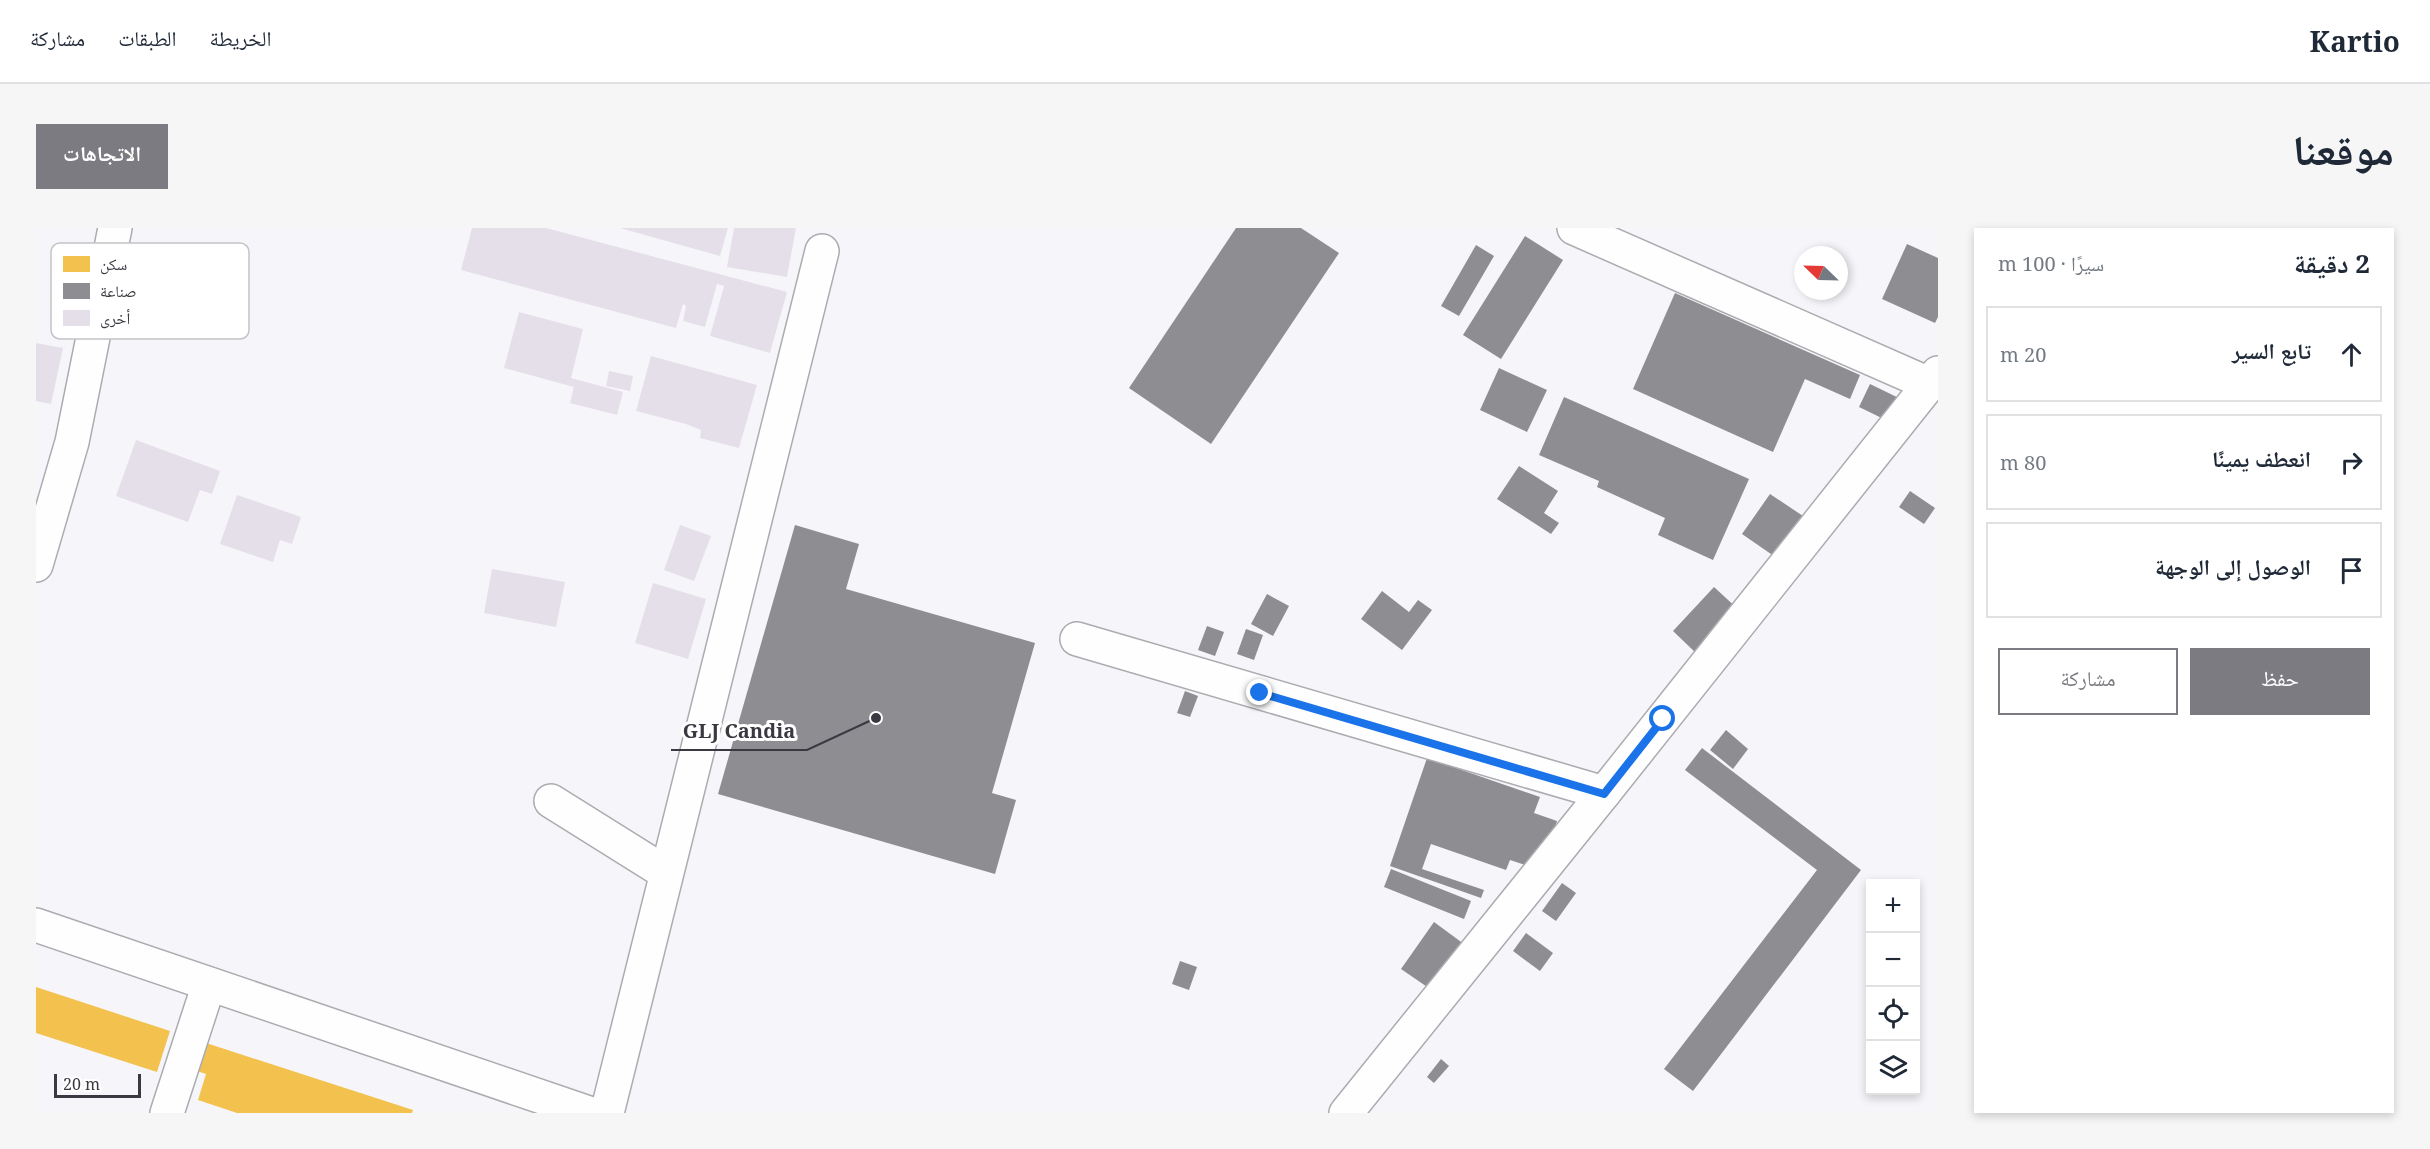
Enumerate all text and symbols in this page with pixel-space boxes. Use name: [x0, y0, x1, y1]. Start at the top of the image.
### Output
text: Kartio: [2310, 22, 2400, 60]
text: مشاركة: [30, 24, 85, 52]
text: الطبقات: [118, 24, 177, 52]
text: الخريطة: [210, 24, 271, 52]
text: موقعنا: [2293, 120, 2394, 177]
button: الاتجاهات: [36, 124, 168, 189]
legend: [51, 243, 249, 339]
text: 2 دقيقة: [2294, 245, 2370, 281]
north arrow: [1794, 246, 1848, 300]
text: سيرًا · 100 m: [1998, 250, 2104, 277]
text: سكن: [100, 253, 127, 275]
text: صناعة: [100, 280, 137, 302]
text: أخرى: [100, 307, 130, 329]
text: تابع السير: [2232, 335, 2311, 365]
icon: ahead: [2335, 338, 2368, 371]
text: 20 m: [2000, 341, 2046, 368]
text: انعطف يمينًا: [2212, 443, 2311, 473]
icon: right: [2335, 446, 2368, 479]
text: 80 m: [2000, 449, 2046, 476]
text: الوصول إلى الوجهة: [2155, 551, 2311, 581]
icon: arrive: [2335, 554, 2368, 587]
button: مشاركة: [1998, 648, 2178, 715]
button: حفظ: [2190, 648, 2370, 715]
route end: [1246, 679, 1272, 705]
route start: [1649, 705, 1675, 731]
callout: GLJ Candia: [671, 712, 807, 750]
text: GLJ Candia: [683, 717, 795, 744]
map controls: [1866, 879, 1920, 1095]
button: +: [1866, 879, 1920, 933]
button: −: [1866, 933, 1920, 987]
button: locate: [1866, 987, 1920, 1041]
button: layers: [1866, 1041, 1920, 1095]
scale bar: [54, 1071, 141, 1098]
text: 20 m: [63, 1073, 100, 1095]

